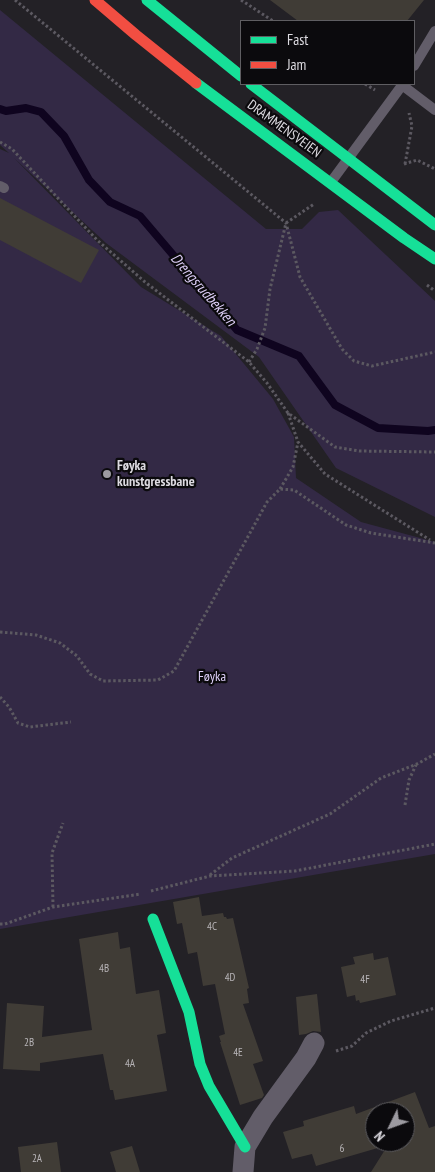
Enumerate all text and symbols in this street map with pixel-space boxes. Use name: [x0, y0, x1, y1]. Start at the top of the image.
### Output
legend: [240, 20, 415, 85]
text: Fast: [287, 30, 308, 49]
text: Jam: [287, 55, 306, 74]
street label: DRAMMENSVEIEN: [244, 97, 324, 161]
water label: Drengsrudbekken: [167, 250, 239, 330]
place label: Føyka kunstgressbane: [117, 458, 195, 491]
marker: Føyka kunstgressbane: [101, 468, 113, 480]
park label: Føyka: [198, 669, 226, 685]
house number: 4C: [207, 920, 217, 934]
house number: 4B: [99, 962, 109, 976]
house number: 4D: [225, 971, 235, 985]
house number: 4F: [360, 973, 370, 987]
house number: 2B: [24, 1036, 34, 1050]
house number: 4E: [233, 1046, 243, 1060]
house number: 4A: [125, 1057, 135, 1071]
north arrow: [365, 1102, 415, 1152]
text: N: [370, 1128, 389, 1145]
house number: 6: [340, 1142, 344, 1156]
house number: 2A: [32, 1152, 42, 1166]

